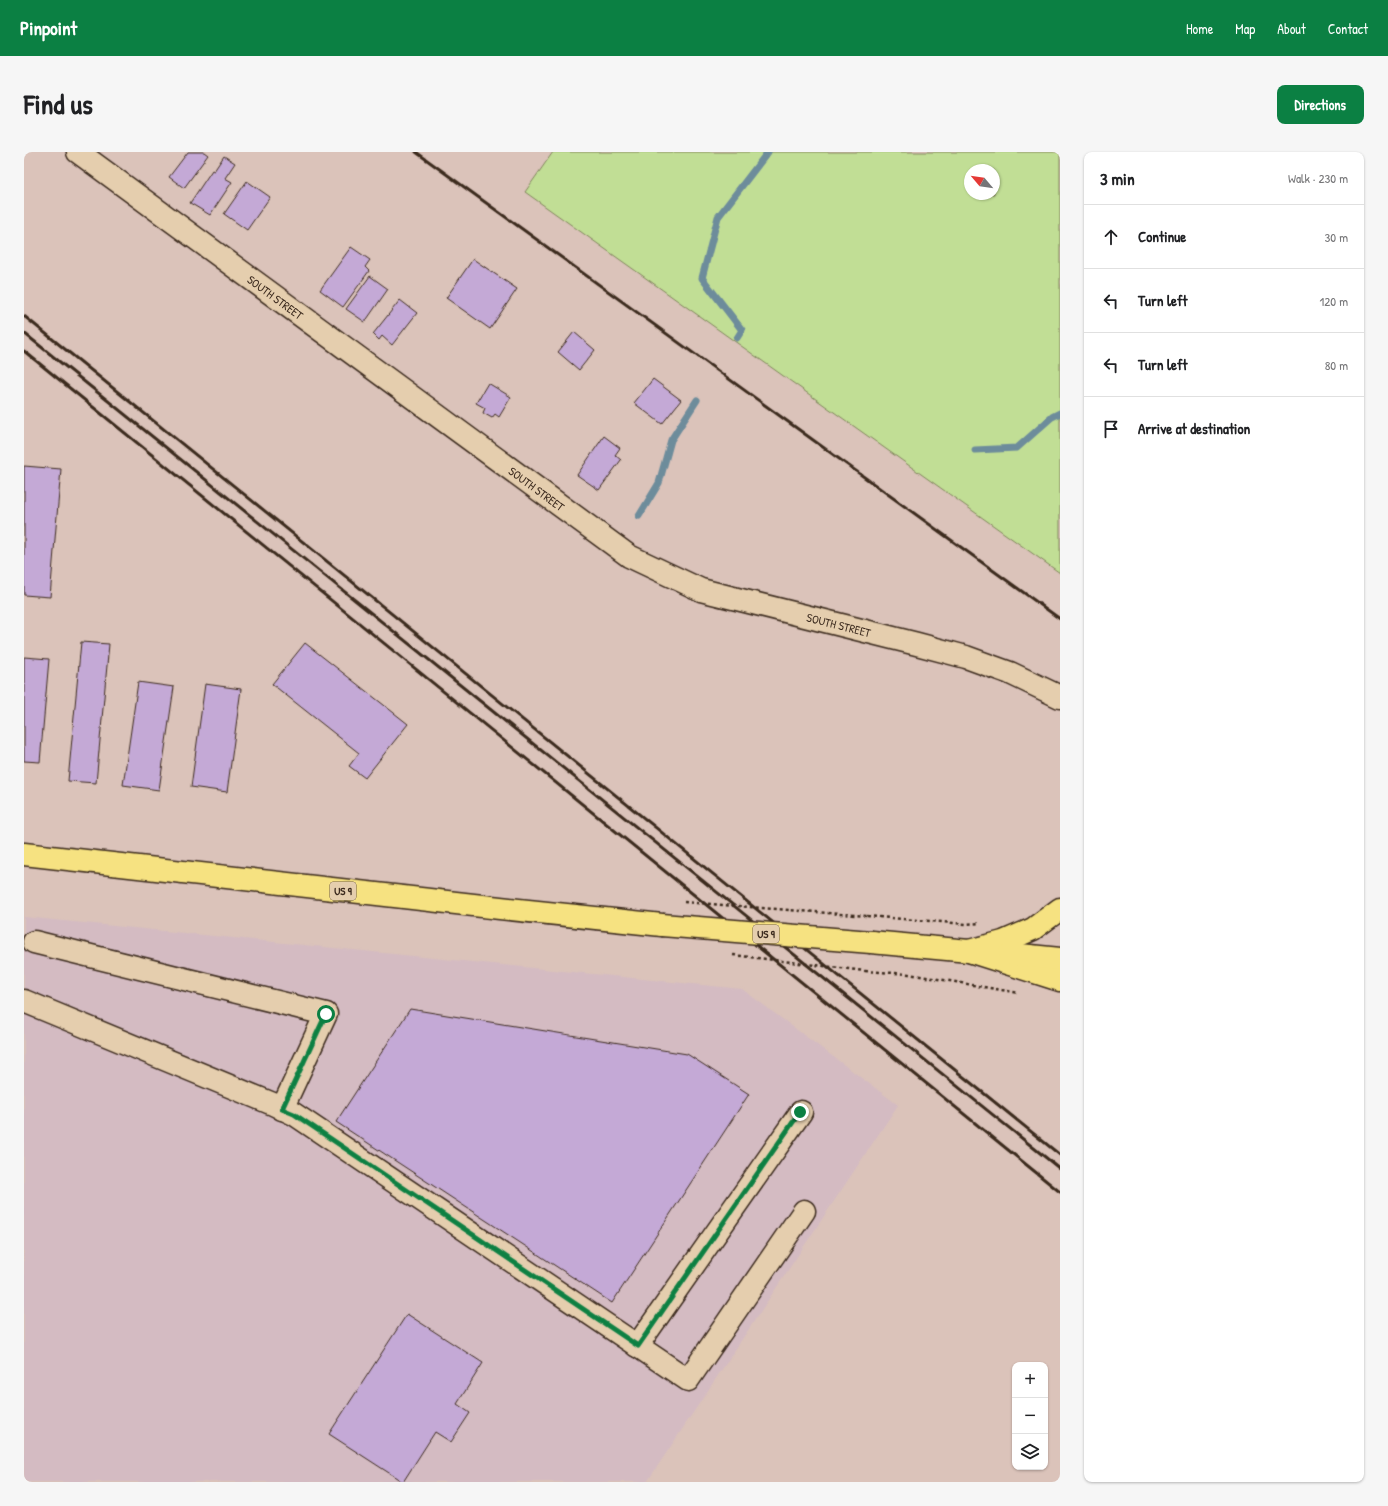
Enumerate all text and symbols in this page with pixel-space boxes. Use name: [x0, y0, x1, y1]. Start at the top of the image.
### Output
text: Pinpoint: [20, 15, 77, 41]
text: Home: [1186, 19, 1213, 38]
text: Map: [1235, 19, 1255, 38]
text: About: [1277, 19, 1306, 38]
text: Contact: [1328, 19, 1368, 38]
text: Find us: [24, 85, 93, 123]
button: Directions: [1277, 85, 1364, 124]
north arrow: [964, 164, 1000, 200]
text: 3 min: [1100, 167, 1135, 190]
text: Walk · 230 m: [1288, 169, 1348, 187]
icon: ahead: [1100, 226, 1122, 248]
text: Continue: [1138, 226, 1186, 247]
text: 30 m: [1325, 228, 1348, 246]
street label: SOUTH STREET: [244, 271, 307, 323]
icon: left: [1100, 290, 1122, 312]
text: Turn left: [1138, 290, 1188, 311]
text: 120 m: [1320, 292, 1348, 310]
icon: left: [1100, 354, 1122, 376]
text: Turn left: [1138, 354, 1188, 375]
text: 80 m: [1325, 356, 1348, 374]
icon: arrive: [1100, 418, 1122, 440]
text: Arrive at destination: [1138, 418, 1250, 439]
street label: SOUTH STREET: [505, 462, 569, 515]
street label: SOUTH STREET: [805, 608, 873, 641]
road number: US 9: [330, 882, 356, 900]
road number: US 9: [753, 925, 779, 943]
route start: [317, 1005, 335, 1023]
route end: [791, 1103, 809, 1121]
map controls: [1012, 1362, 1048, 1470]
button: +: [1012, 1362, 1048, 1398]
button: −: [1012, 1398, 1048, 1434]
button: layers: [1012, 1434, 1048, 1470]

